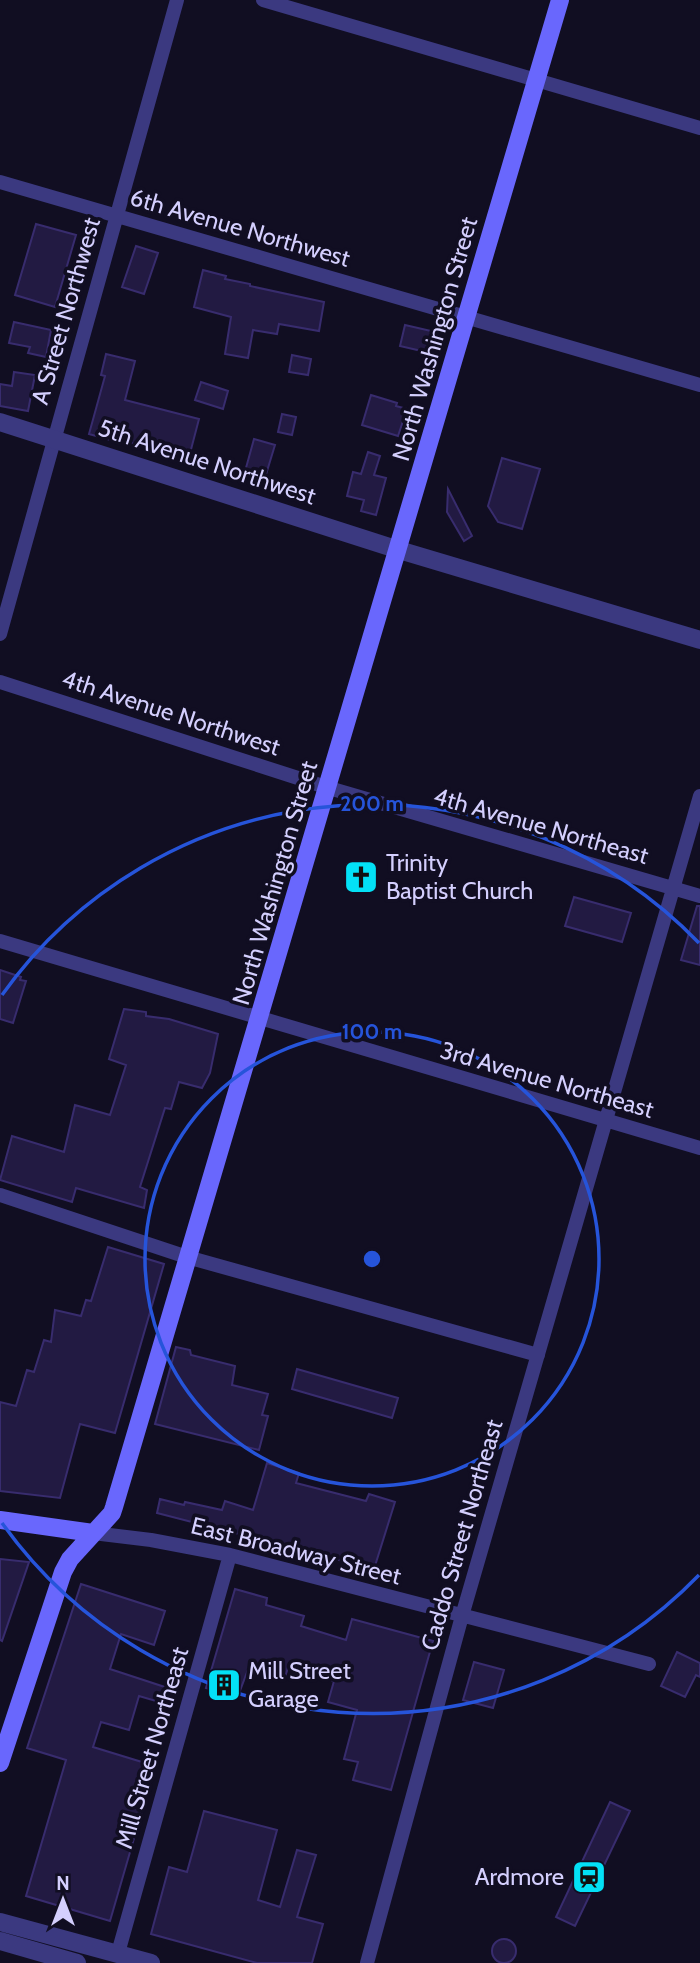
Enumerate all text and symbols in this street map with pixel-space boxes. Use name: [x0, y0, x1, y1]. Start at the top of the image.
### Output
street label: 6th Avenue Northwest: [127, 182, 353, 273]
street label: A Street Northwest: [25, 214, 106, 408]
street label: North Washington Street: [386, 214, 483, 464]
street label: 5th Avenue Northwest: [95, 413, 319, 510]
street label: 4th Avenue Northwest: [58, 664, 284, 761]
street label: North Washington Street: [226, 758, 323, 1008]
street label: 4th Avenue Northeast: [430, 781, 652, 870]
text: 200 m: [340, 791, 404, 816]
place label: Trinity Baptist Church: [386, 848, 533, 905]
church icon: Trinity Baptist Church: [342, 858, 380, 896]
text: 100 m: [342, 1019, 402, 1044]
street label: 3rd Avenue Northeast: [437, 1035, 657, 1124]
centre of rings: [360, 1247, 384, 1271]
street label: Caddo Street Northeast: [415, 1416, 508, 1654]
street label: East Broadway Street: [188, 1510, 404, 1591]
street label: Mill Street Northeast: [109, 1644, 194, 1852]
place label: Mill Street Garage: [248, 1656, 351, 1713]
building icon: Mill Street Garage: [205, 1666, 243, 1704]
station icon: Ardmore: [570, 1858, 608, 1896]
place label: Ardmore: [475, 1862, 564, 1891]
north arrow: [28, 1865, 98, 1935]
text: N: [56, 1872, 70, 1895]

